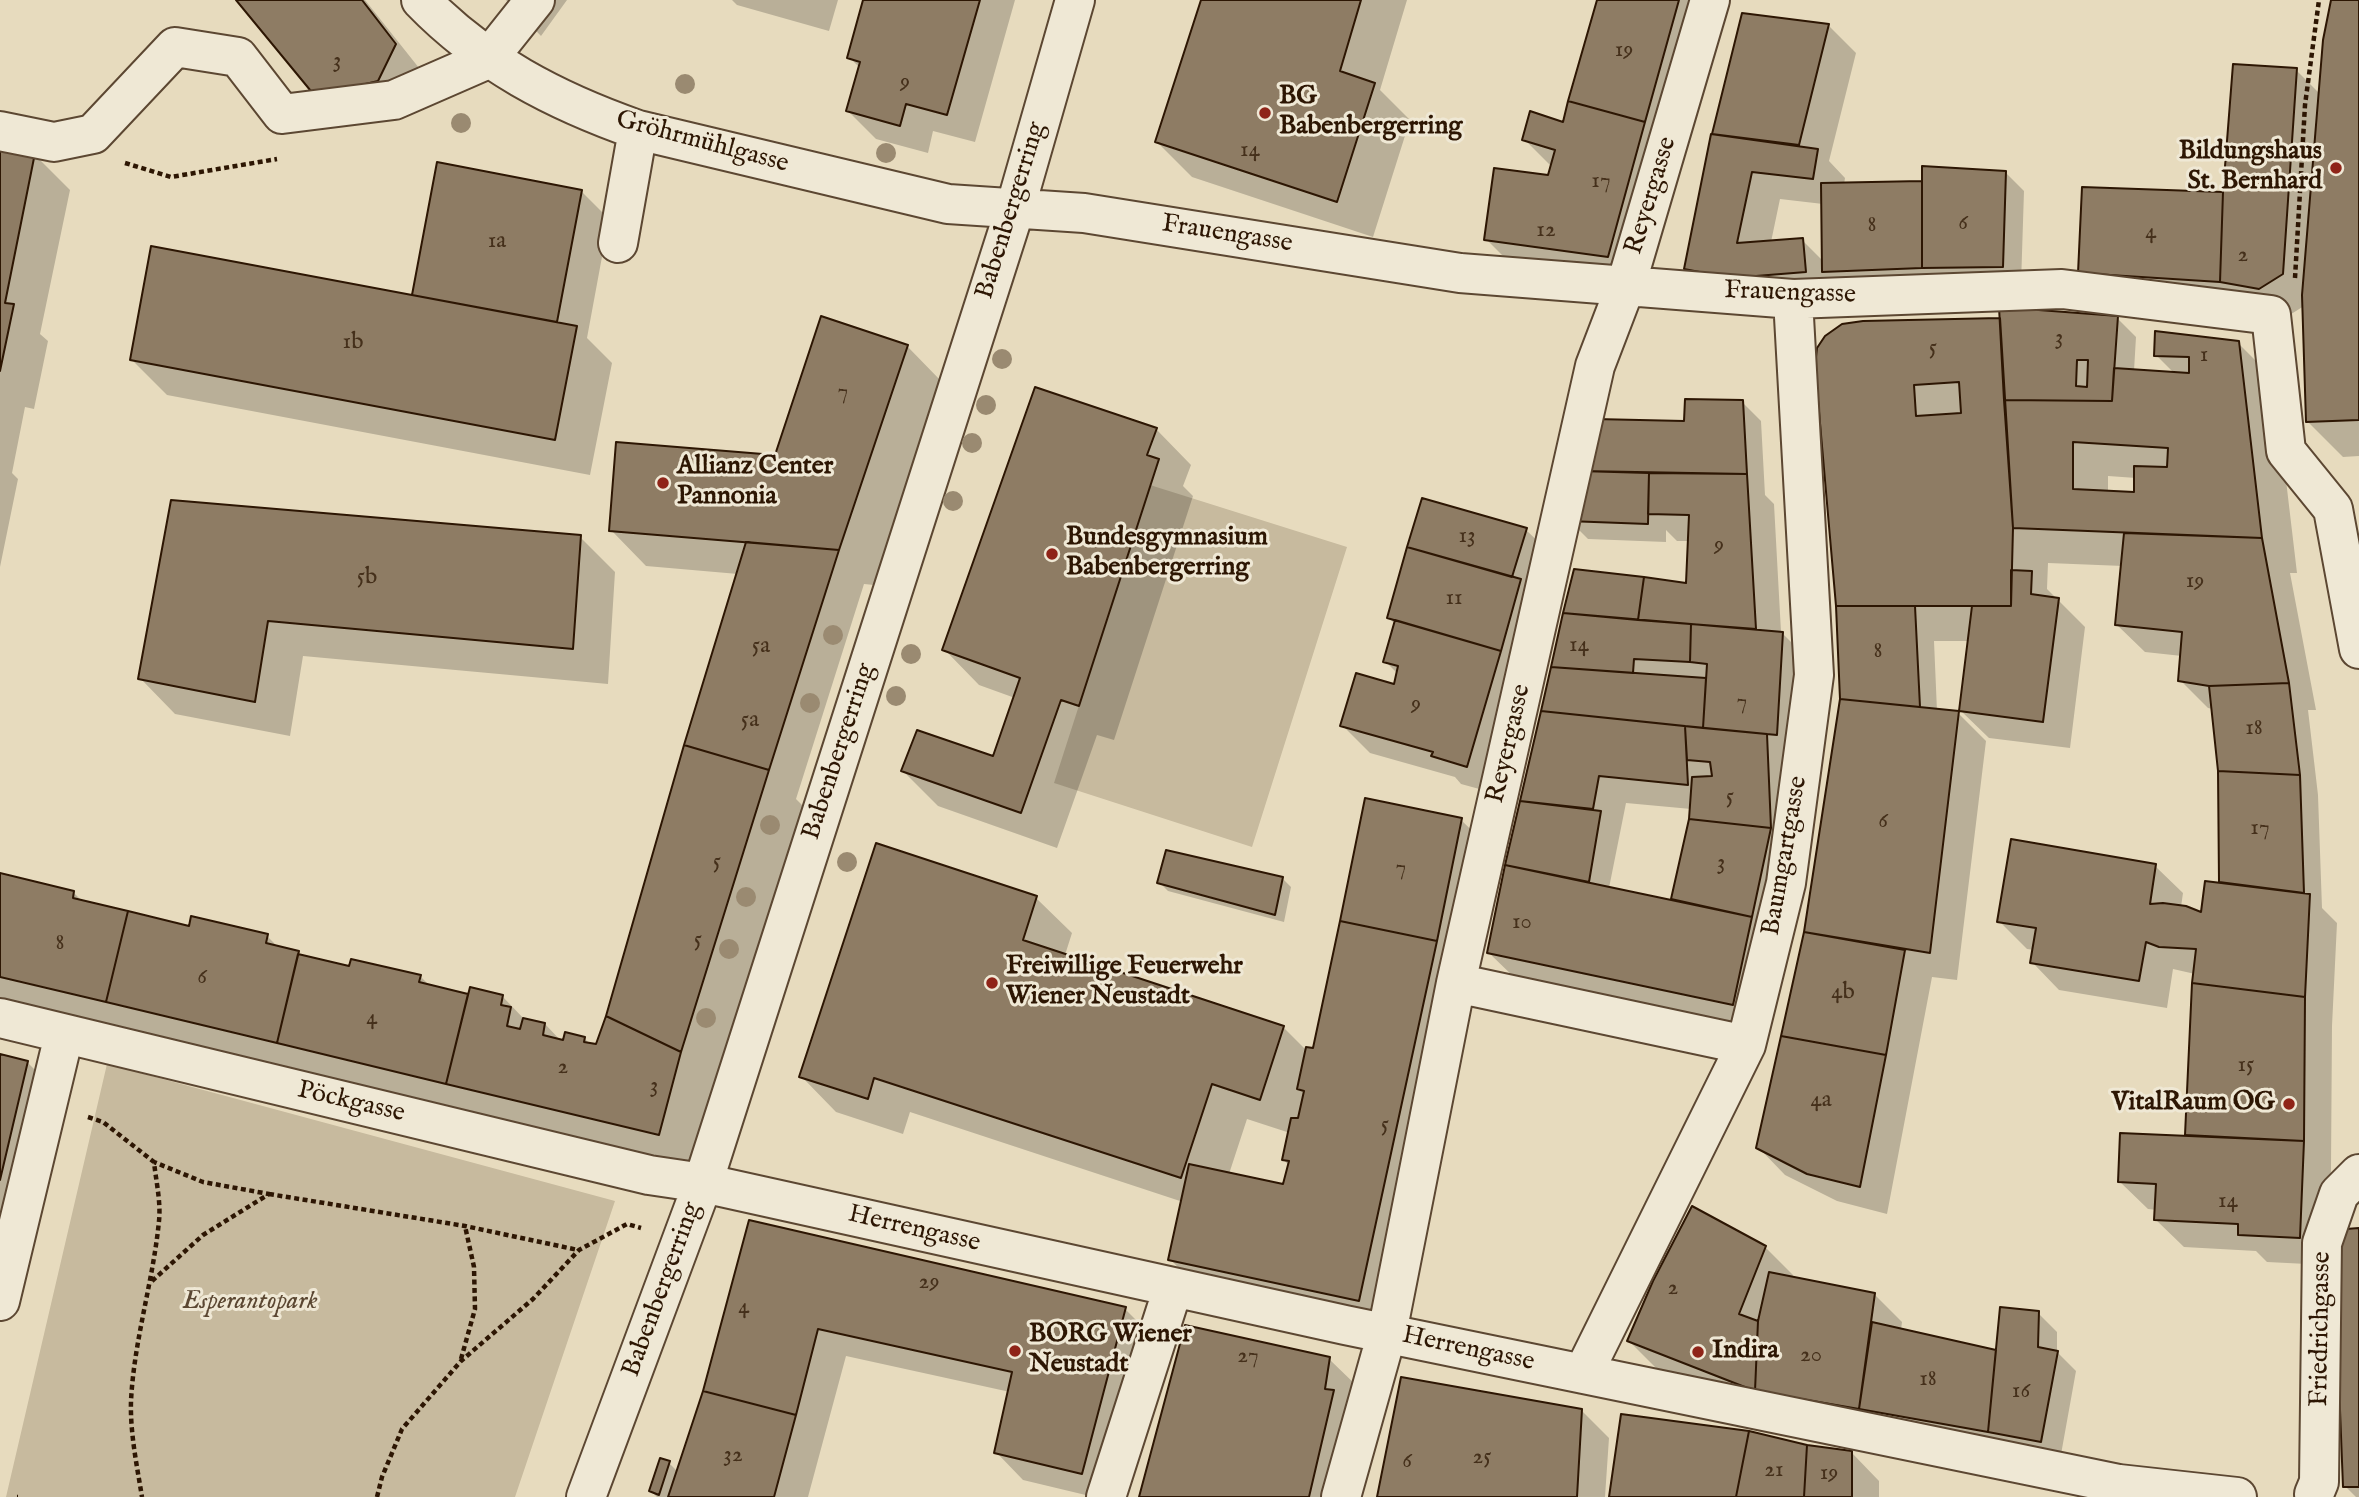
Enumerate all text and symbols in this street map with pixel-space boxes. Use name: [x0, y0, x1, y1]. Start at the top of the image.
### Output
house number: 19: [1615, 37, 1633, 65]
house number: 3: [333, 48, 341, 76]
house number: 9: [900, 69, 910, 97]
place label: BG Babenbergerring: [1279, 82, 1462, 144]
street label: Gröhrmühlgasse: [612, 105, 792, 181]
marker: BG Babenbergerring: [1257, 105, 1273, 121]
street label: Babenbergerring: [970, 119, 1054, 303]
street label: Reyergasse: [1619, 134, 1685, 258]
house number: 14: [1240, 137, 1260, 165]
place label: Bildungshaus St. Bernhard: [2179, 137, 2322, 198]
marker: Bildungshaus St. Bernhard: [2328, 160, 2344, 176]
house number: 17: [1591, 168, 1611, 196]
street label: Frauengasse: [1159, 209, 1295, 261]
house number: 6: [1958, 210, 1968, 238]
house number: 8: [1867, 212, 1877, 240]
house number: 12: [1536, 217, 1556, 245]
house number: 4: [2145, 219, 2157, 247]
house number: 1a: [488, 228, 506, 256]
house number: 2: [2238, 242, 2248, 270]
street label: Frauengasse: [1724, 276, 1856, 312]
house number: 3: [2055, 325, 2063, 353]
house number: 1b: [343, 329, 363, 357]
house number: 5: [1929, 335, 1937, 363]
house number: 1: [2200, 342, 2208, 370]
house number: 7: [838, 379, 848, 407]
place label: Allianz Center Pannonia: [677, 452, 833, 514]
marker: Allianz Center Pannonia: [655, 475, 671, 491]
place label: Bundesgymnasium Babenbergerring: [1066, 523, 1268, 584]
house number: 13: [1458, 523, 1476, 551]
house number: 9: [1714, 532, 1724, 560]
marker: Bundesgymnasium Babenbergerring: [1044, 546, 1060, 562]
house number: 5b: [357, 564, 377, 592]
house number: 19: [2186, 568, 2204, 596]
house number: 11: [1445, 585, 1463, 613]
house number: 14: [1569, 632, 1589, 660]
house number: 5a: [752, 633, 770, 661]
house number: 8: [1873, 638, 1883, 666]
street label: Babenbergerring: [797, 660, 883, 844]
street label: Reyergasse: [1481, 681, 1539, 807]
house number: 7: [1737, 689, 1747, 717]
house number: 9: [1411, 691, 1421, 719]
house number: 5a: [741, 707, 759, 735]
house number: 18: [2245, 715, 2263, 743]
street label: Baumgartgasse: [1757, 774, 1815, 938]
house number: 5: [1726, 784, 1734, 812]
house number: 6: [1878, 808, 1888, 836]
house number: 17: [2250, 815, 2270, 843]
house number: 5: [713, 849, 721, 877]
house number: 3: [1717, 850, 1725, 878]
house number: 7: [1396, 855, 1406, 883]
house number: 10: [1512, 909, 1532, 937]
house number: 5: [694, 927, 702, 955]
house number: 8: [55, 930, 65, 958]
place label: Freiwillige Feuerwehr Wiener Neustadt: [1006, 952, 1243, 1014]
house number: 6: [197, 964, 207, 992]
marker: Freiwillige Feuerwehr Wiener Neustadt: [984, 975, 1000, 991]
house number: 4b: [1831, 979, 1855, 1007]
house number: 4: [366, 1005, 378, 1033]
house number: 15: [2238, 1052, 2254, 1080]
house number: 2: [558, 1054, 568, 1082]
house number: 3: [650, 1073, 658, 1101]
street label: Pöckgasse: [294, 1076, 408, 1130]
house number: 4a: [1810, 1087, 1832, 1115]
place label: VitalRaum OG: [2111, 1088, 2275, 1120]
marker: VitalRaum OG: [2281, 1096, 2297, 1112]
house number: 5: [1381, 1112, 1389, 1140]
house number: 14: [2218, 1188, 2238, 1216]
street label: Babenbergerring: [617, 1198, 709, 1382]
street label: Herrengasse: [845, 1200, 983, 1260]
street label: Friedrichgasse: [2305, 1251, 2339, 1407]
house number: 29: [919, 1269, 939, 1297]
house number: 2: [1668, 1275, 1678, 1303]
park label: Esperantopark: [182, 1287, 318, 1319]
house number: 4: [738, 1294, 750, 1322]
place label: BORG Wiener Neustadt: [1029, 1320, 1192, 1382]
street label: Herrengasse: [1399, 1321, 1537, 1379]
place label: Indira: [1712, 1336, 1779, 1368]
house number: 20: [1800, 1342, 1822, 1370]
marker: BORG Wiener Neustadt: [1007, 1343, 1023, 1359]
house number: 27: [1237, 1343, 1259, 1371]
marker: Indira: [1690, 1344, 1706, 1360]
house number: 18: [1919, 1366, 1937, 1394]
house number: 16: [2012, 1378, 2030, 1406]
house number: 32: [723, 1442, 743, 1470]
house number: 25: [1472, 1444, 1492, 1472]
house number: 6: [1402, 1448, 1412, 1476]
house number: 21: [1764, 1457, 1784, 1485]
house number: 19: [1820, 1460, 1838, 1488]

